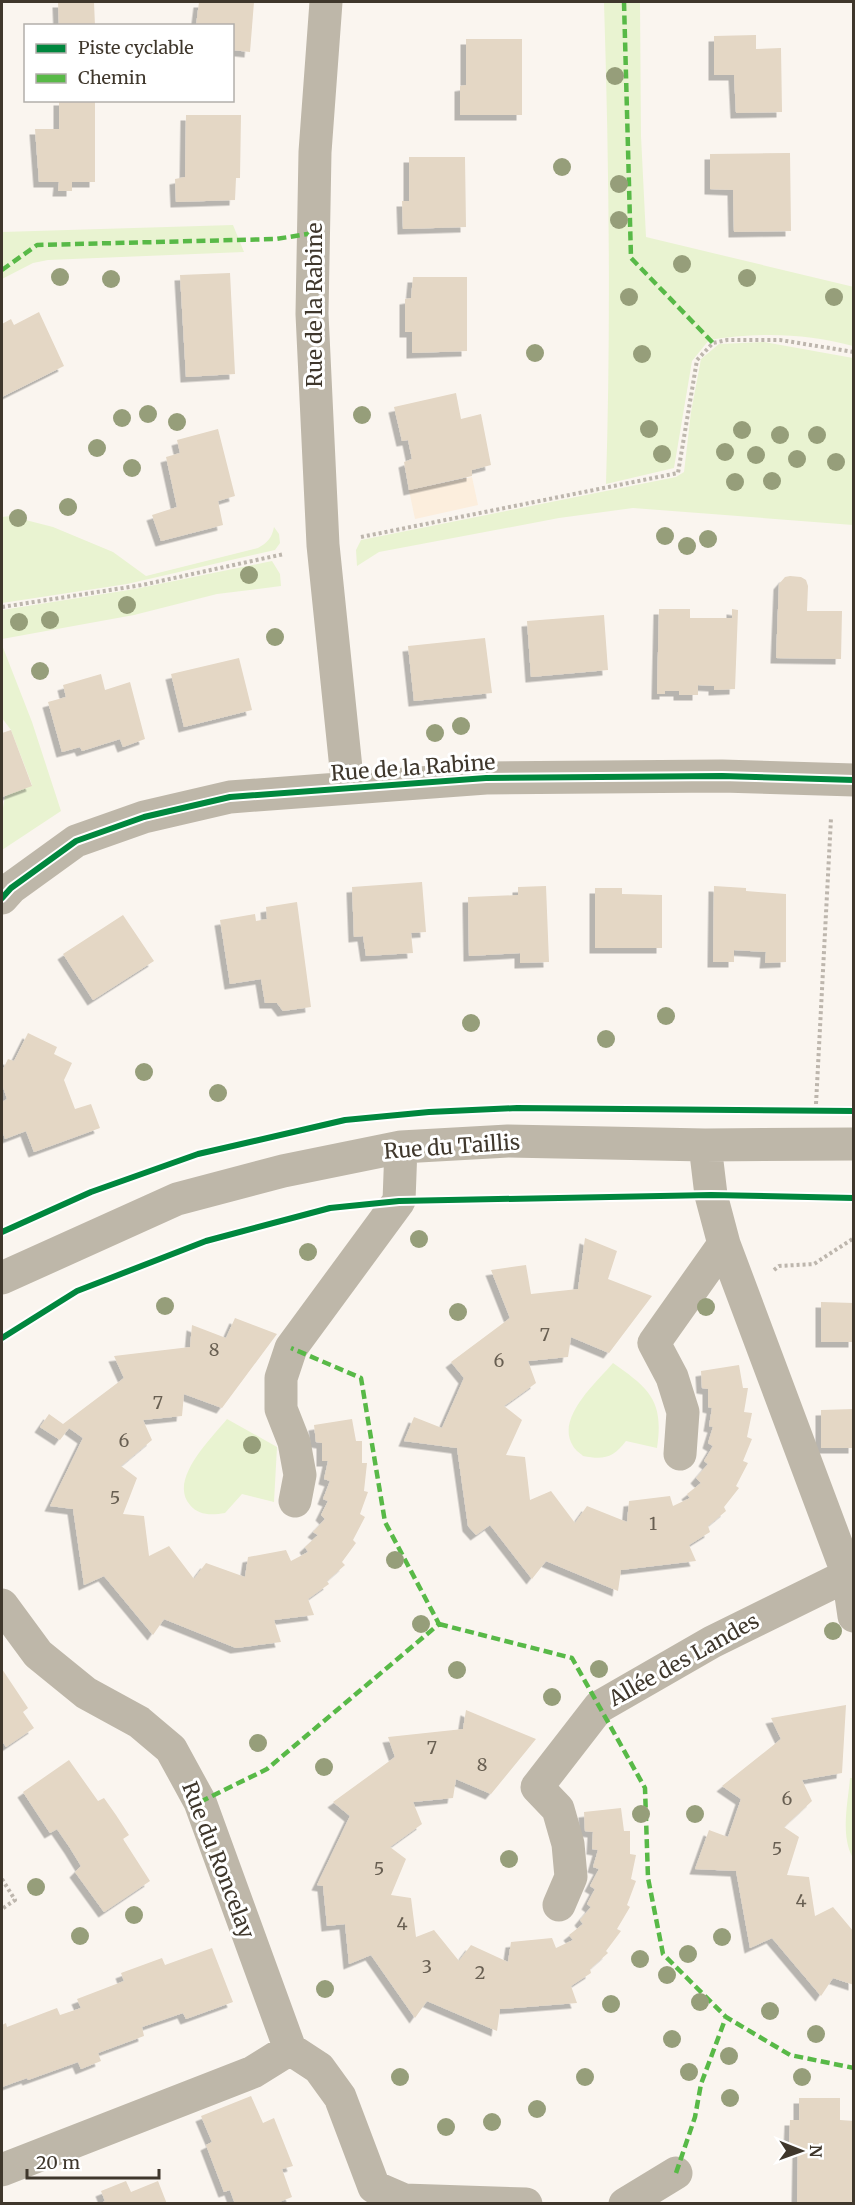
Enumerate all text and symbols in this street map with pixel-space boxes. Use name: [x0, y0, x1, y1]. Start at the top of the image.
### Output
legend: [24, 24, 234, 102]
text: Piste cyclable: [78, 36, 194, 59]
text: Chemin: [78, 66, 147, 89]
street label: Rue de la Rabine: [301, 223, 328, 387]
street label: Rue de la Rabine: [330, 748, 496, 787]
street label: Rue du Taillis: [383, 1128, 521, 1165]
house number: 7: [540, 1323, 550, 1346]
house number: 8: [209, 1338, 219, 1361]
house number: 6: [494, 1349, 505, 1372]
house number: 7: [153, 1391, 163, 1414]
house number: 6: [119, 1429, 130, 1452]
house number: 5: [110, 1486, 120, 1509]
house number: 1: [649, 1512, 657, 1535]
street label: Allée des Landes: [603, 1607, 764, 1713]
house number: 7: [427, 1736, 437, 1759]
house number: 8: [477, 1753, 487, 1776]
street label: Rue du Roncelay: [176, 1778, 261, 1943]
house number: 6: [782, 1787, 793, 1810]
house number: 5: [772, 1837, 782, 1860]
house number: 5: [374, 1857, 384, 1880]
house number: 4: [795, 1889, 807, 1912]
house number: 4: [396, 1912, 408, 1935]
house number: 3: [422, 1955, 432, 1978]
house number: 2: [475, 1961, 485, 1984]
north arrow: [771, 2121, 831, 2181]
scale bar: [27, 2142, 159, 2180]
text: N: [806, 2145, 826, 2158]
text: 20 m: [36, 2151, 80, 2174]

